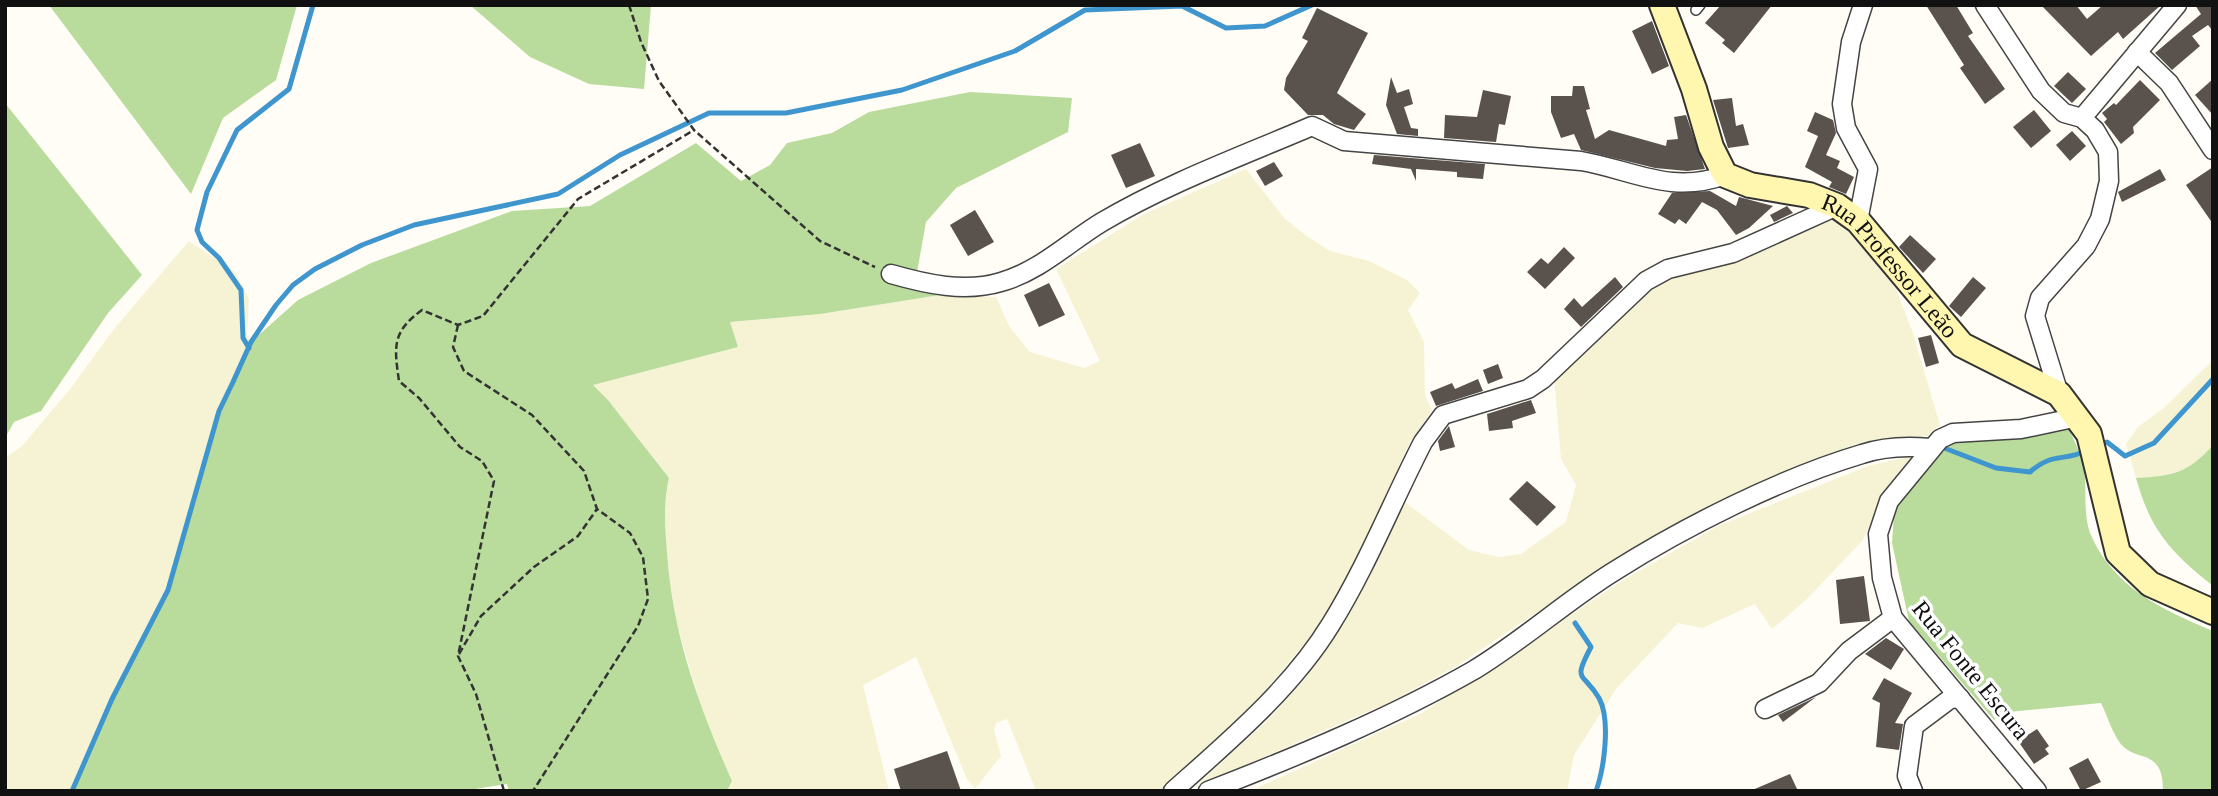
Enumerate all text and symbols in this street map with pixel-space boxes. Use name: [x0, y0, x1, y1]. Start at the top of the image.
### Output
street label: Rua Professor Leão: [1818, 188, 1963, 343]
street label: Rua Fonte Escura: [1907, 596, 2035, 745]

